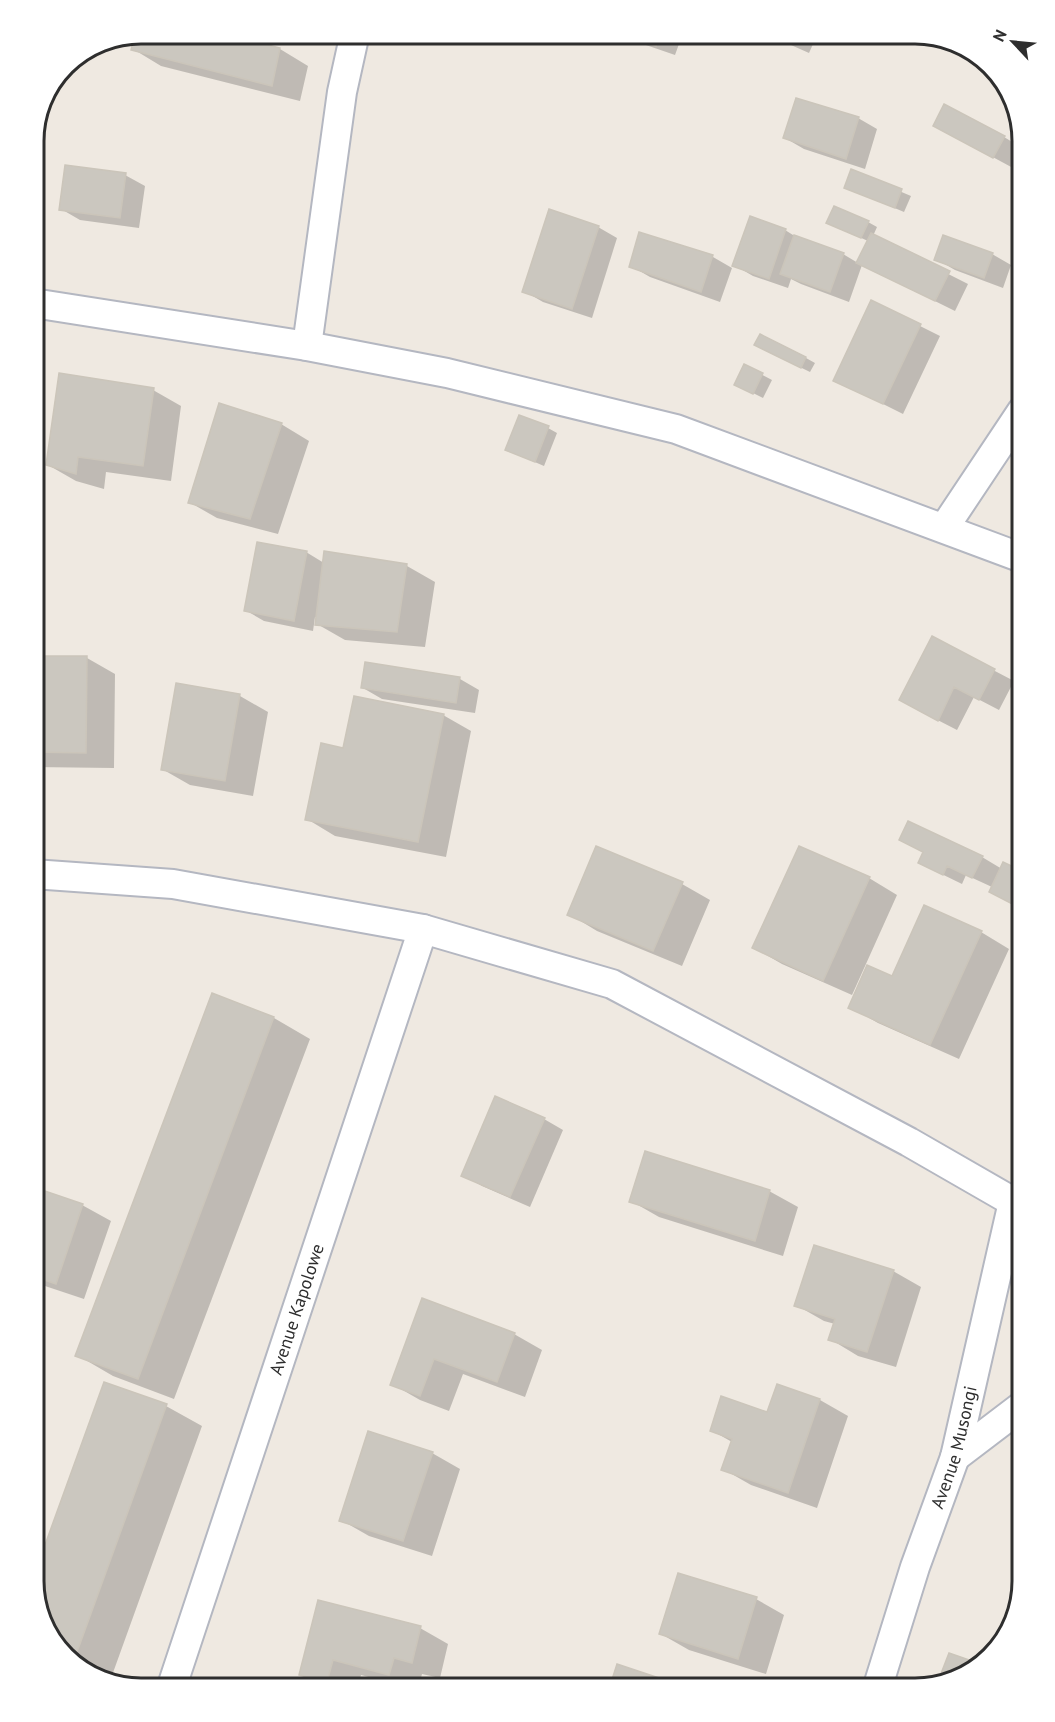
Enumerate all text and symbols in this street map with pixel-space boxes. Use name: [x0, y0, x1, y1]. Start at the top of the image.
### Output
north arrow: [983, 12, 1043, 72]
text: N: [988, 26, 1011, 45]
street label: Avenue Kapolowe: [264, 1241, 329, 1378]
street label: Avenue Musongi: [925, 1384, 982, 1512]

